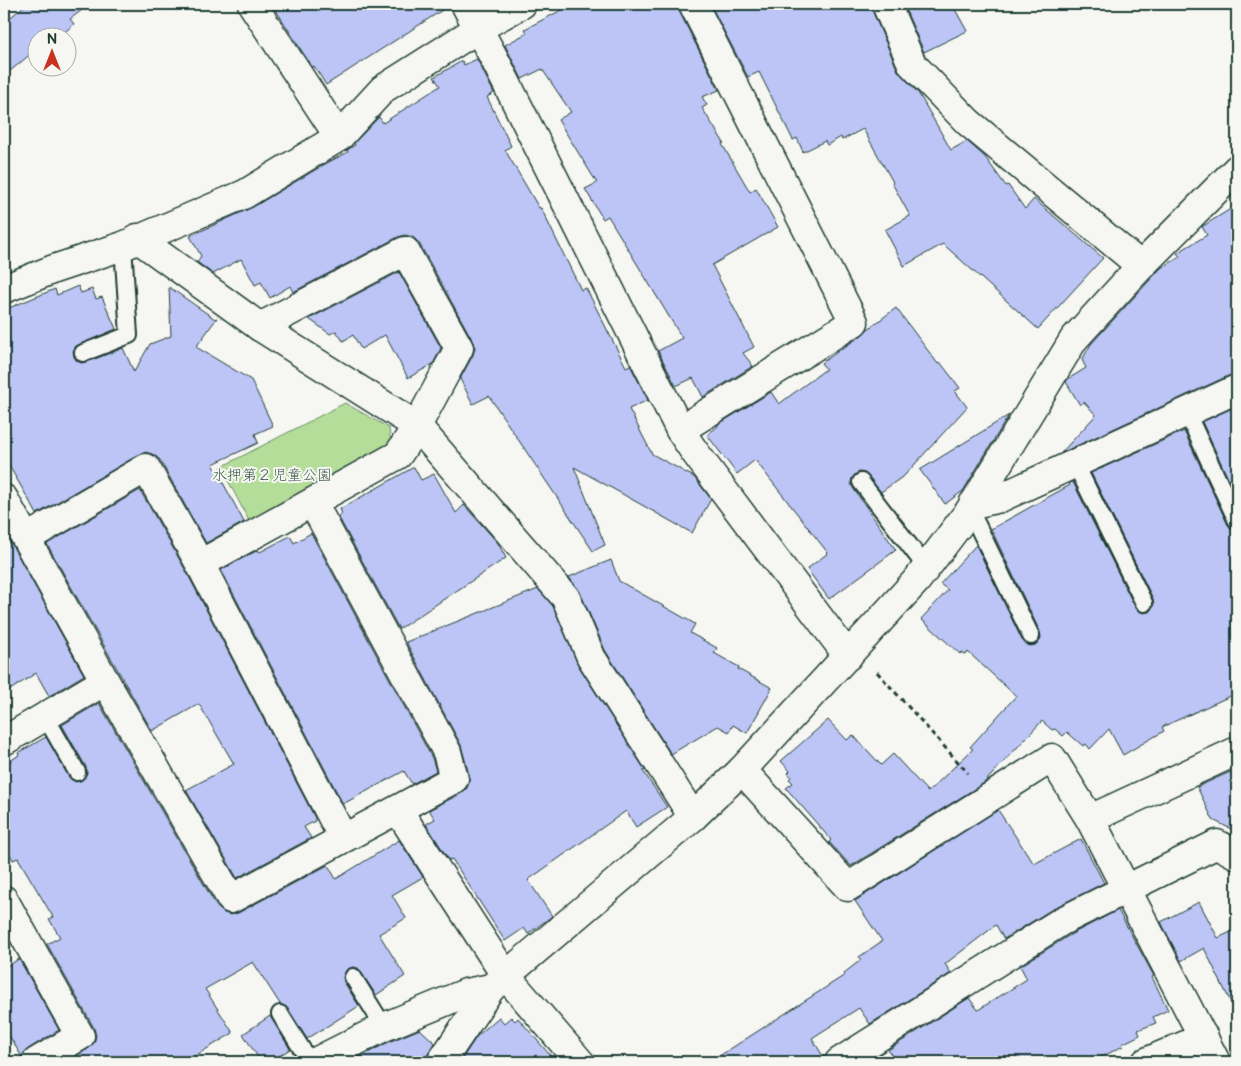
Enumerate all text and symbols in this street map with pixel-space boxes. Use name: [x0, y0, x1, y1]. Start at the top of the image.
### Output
north arrow: [28, 28, 78, 78]
text: N: [47, 31, 57, 48]
park label: 水押第２児童公園: [212, 466, 332, 485]

